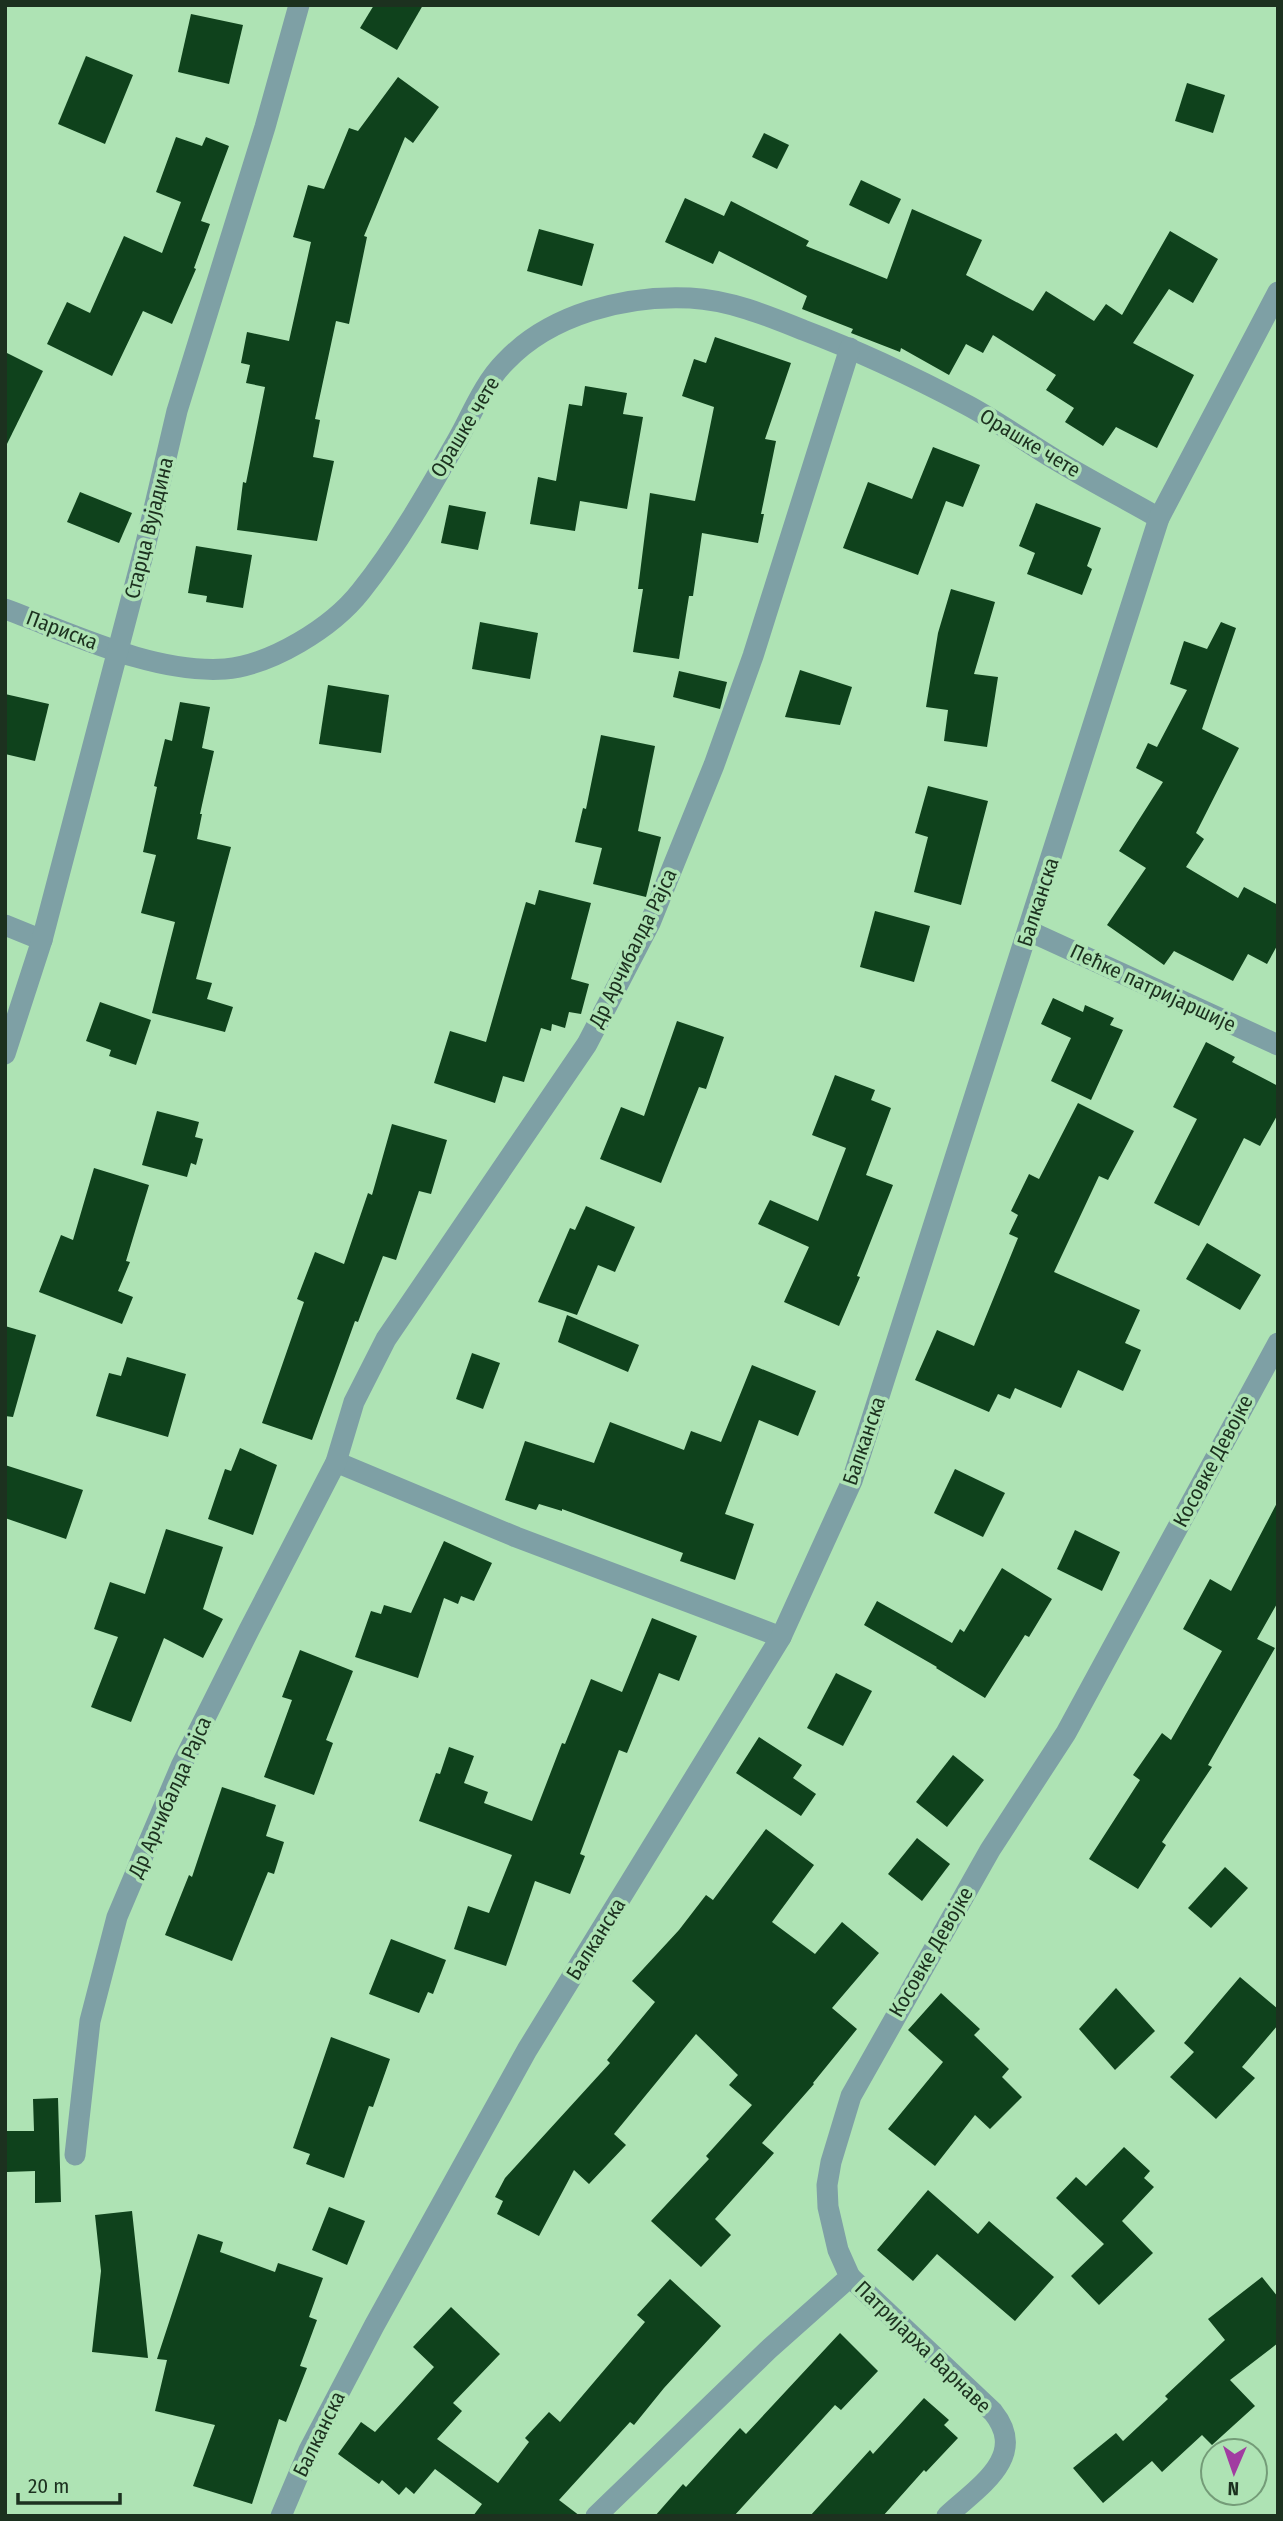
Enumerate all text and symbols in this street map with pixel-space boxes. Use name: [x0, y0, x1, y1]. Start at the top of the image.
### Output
street label: Орашке чете: [425, 372, 505, 482]
street label: Орашке чете: [975, 403, 1085, 483]
street label: Старца Вујадина: [119, 455, 179, 601]
street label: Париска: [23, 605, 101, 655]
street label: Балканска: [1011, 854, 1065, 950]
street label: Др Арчибалда Рајса: [583, 864, 683, 1033]
street label: Пећке патријаршије: [1066, 938, 1240, 1038]
street label: Косовке Девојке: [1167, 1390, 1259, 1532]
street label: Балканска: [837, 1393, 891, 1489]
street label: Др Арчибалда Рајса: [122, 1712, 217, 1882]
street label: Косовке Девојке: [883, 1882, 979, 2022]
street label: Балканска: [561, 1893, 631, 1985]
street label: Патријарха Варнаве: [849, 2275, 997, 2419]
street label: Балканска: [287, 2387, 351, 2481]
north arrow: [1199, 2437, 1269, 2507]
scale bar: [18, 2462, 119, 2506]
text: 20 m: [28, 2473, 69, 2499]
text: N: [1227, 2477, 1240, 2500]

